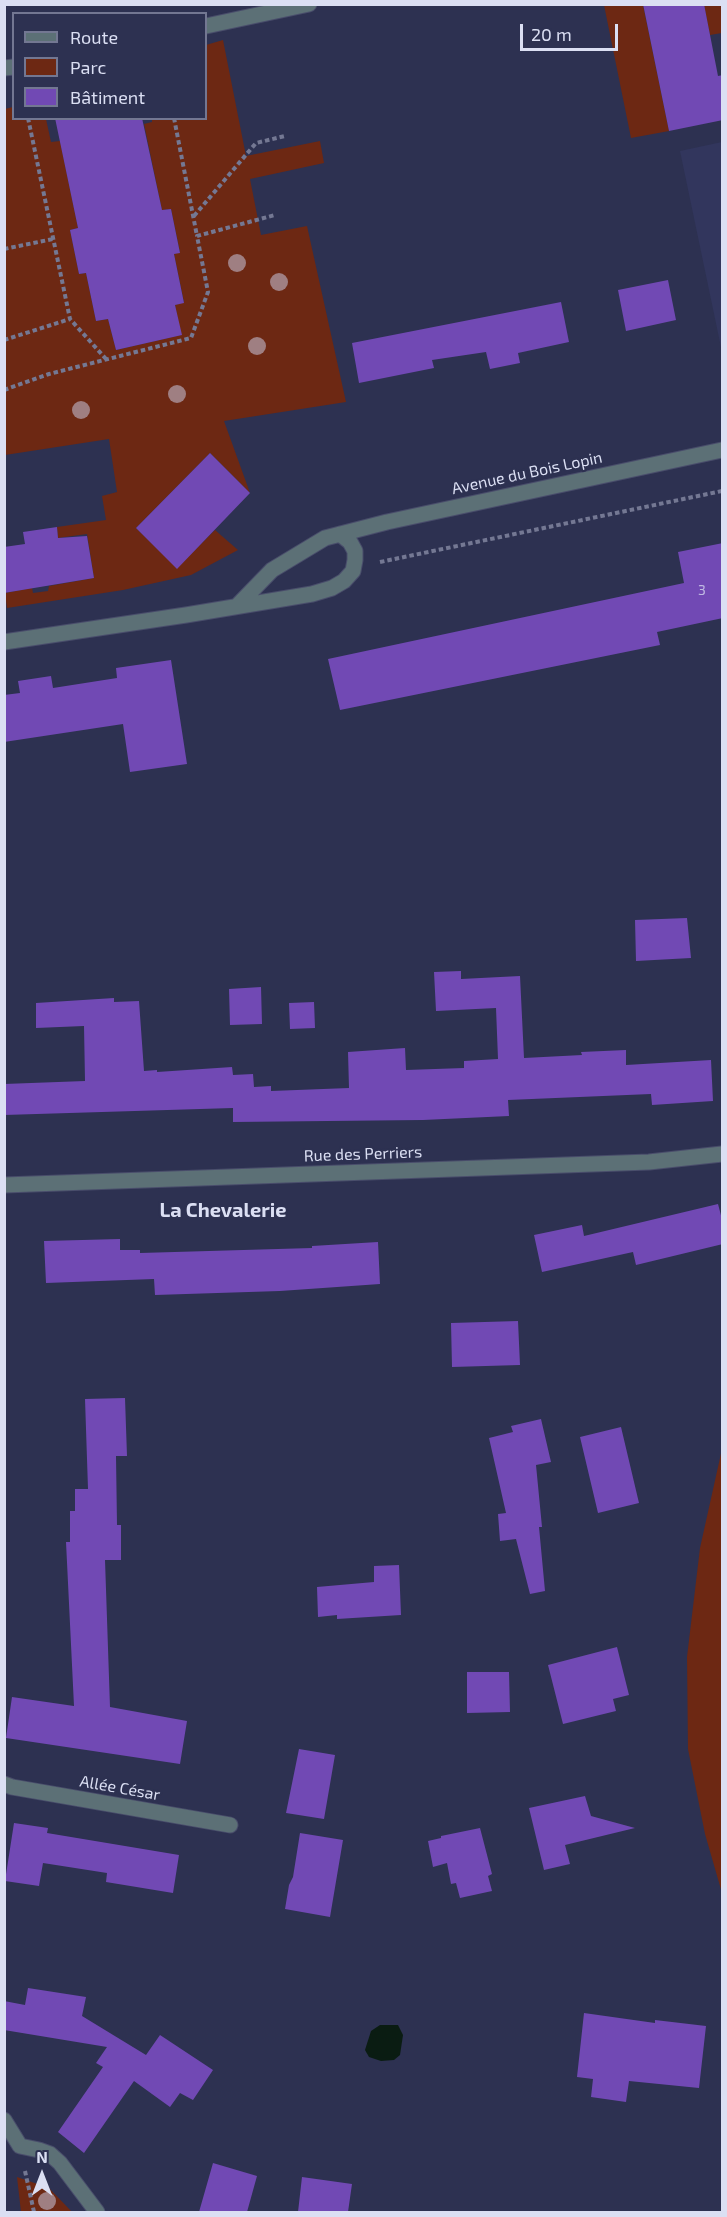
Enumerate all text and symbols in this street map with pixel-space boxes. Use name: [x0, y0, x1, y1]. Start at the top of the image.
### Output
legend: [12, 12, 207, 120]
scale bar: [523, 12, 620, 50]
text: 20 m: [531, 23, 572, 45]
text: Route: [70, 26, 118, 48]
text: Parc: [70, 56, 106, 78]
text: Bâtiment: [70, 86, 145, 108]
street label: Avenue du Bois Lopin: [450, 448, 604, 498]
house number: 3: [698, 582, 706, 598]
street label: Rue des Perriers: [303, 1142, 423, 1166]
district label: La Chevalerie: [159, 1198, 287, 1222]
street label: Allée César: [78, 1771, 162, 1805]
north arrow: [12, 2145, 72, 2205]
text: N: [36, 2147, 48, 2166]

